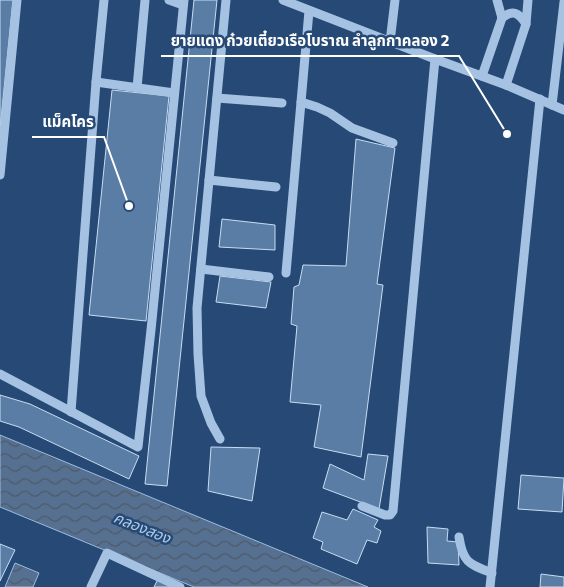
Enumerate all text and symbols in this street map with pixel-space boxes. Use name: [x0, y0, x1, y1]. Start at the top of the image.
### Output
callout: ยายแดง ก๋วยเตี๋ยวเรือโบราณ ลำลูกกาคลอง 2: [161, 26, 459, 56]
text: ยายแดง ก๋วยเตี๋ยวเรือโบราณ ลำลูกกาคลอง 2: [171, 30, 449, 51]
callout: แม็คโคร: [32, 107, 104, 137]
text: แม็คโคร: [42, 112, 94, 130]
water label: คลองสอง: [111, 508, 174, 547]

